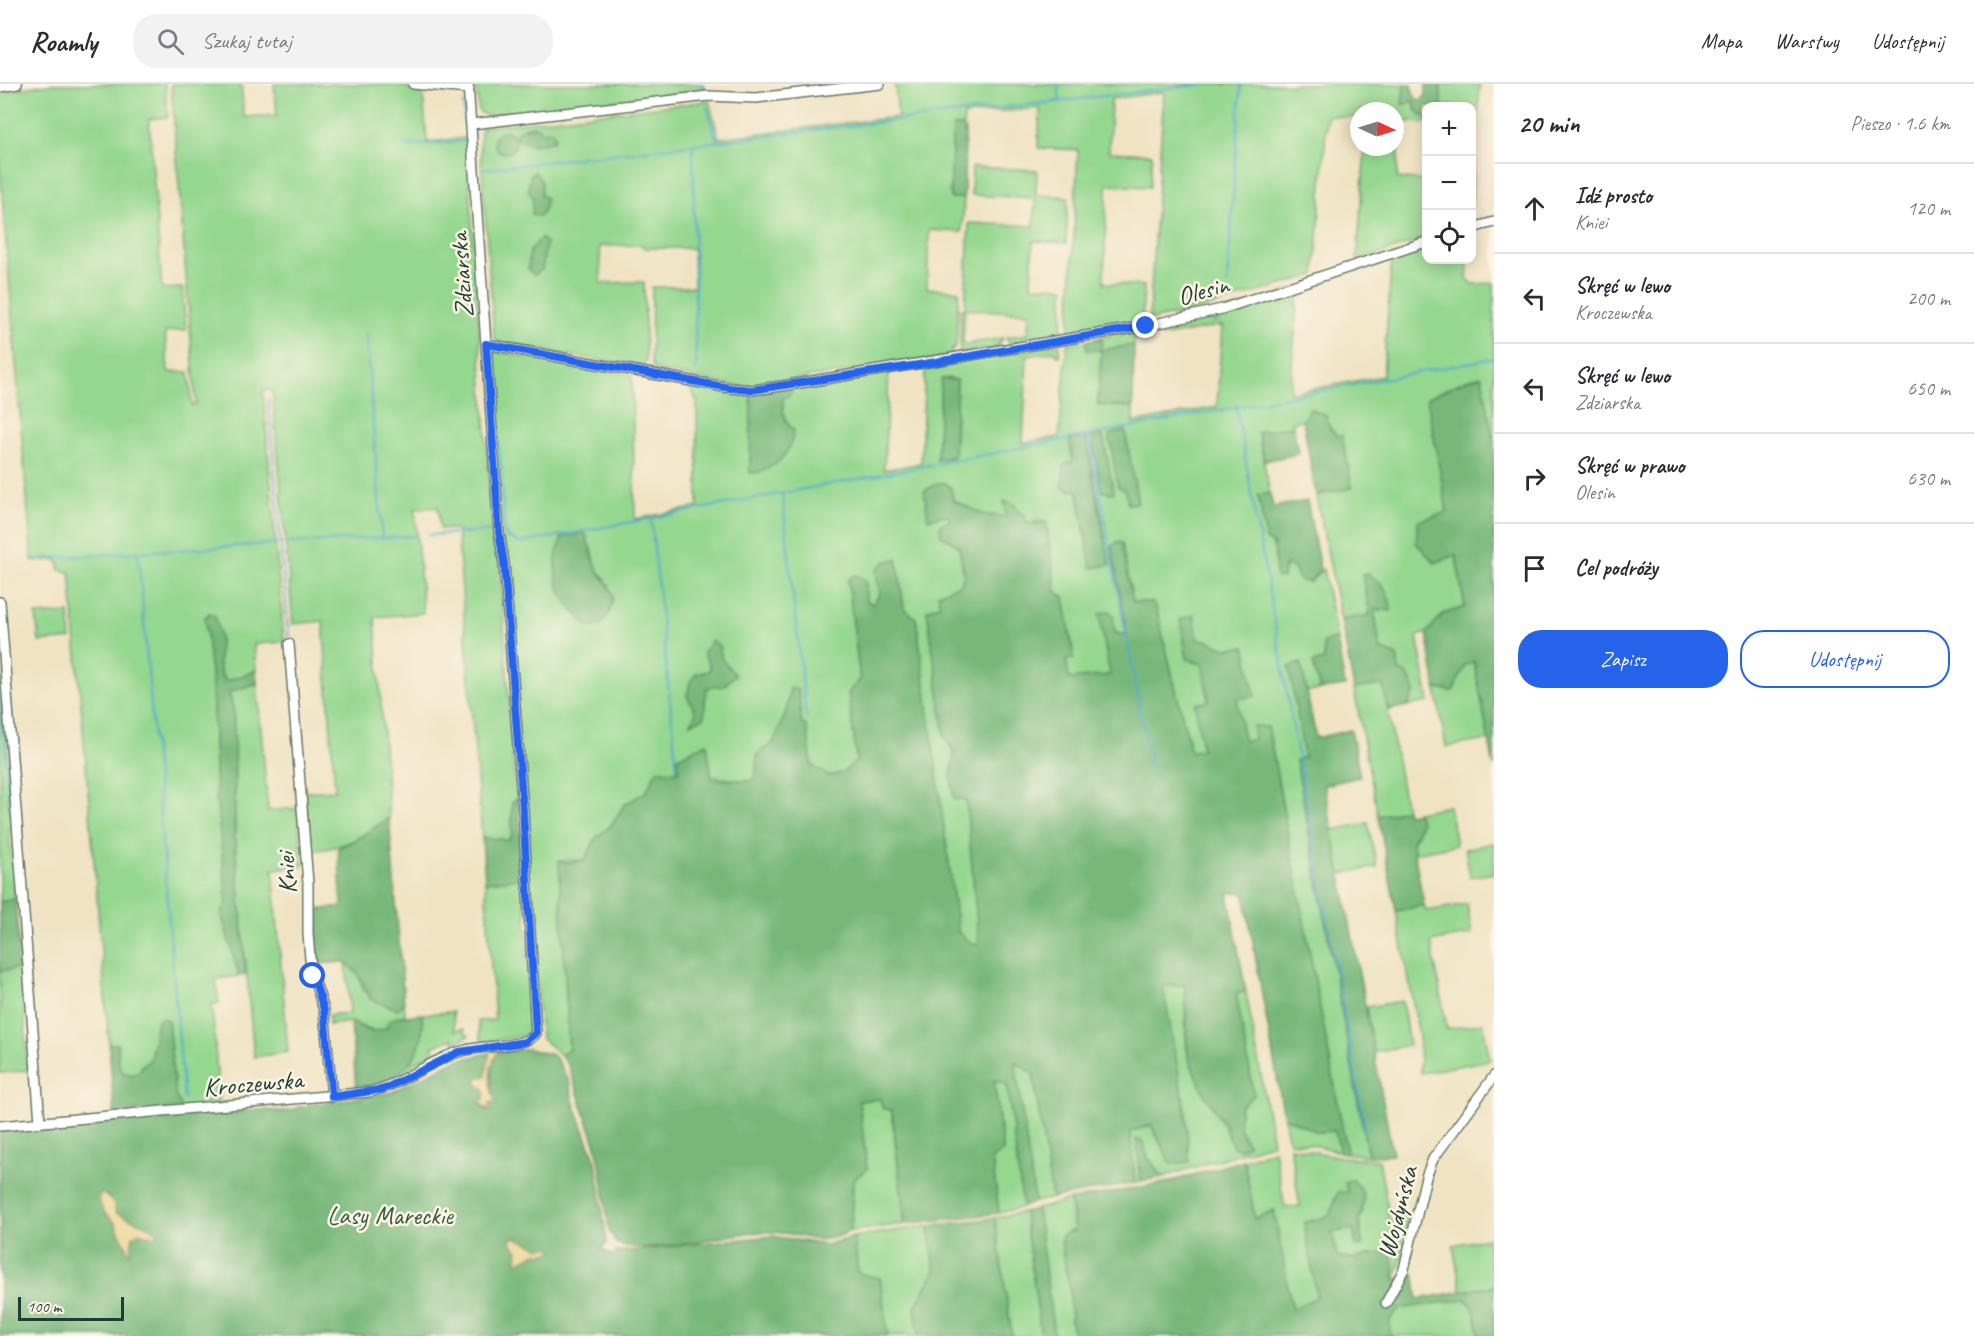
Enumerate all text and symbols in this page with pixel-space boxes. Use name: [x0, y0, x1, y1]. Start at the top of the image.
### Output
search box: [133, 14, 553, 68]
text: Roamly: [30, 24, 97, 59]
icon: search: [154, 25, 187, 58]
text: Szukaj tutaj: [202, 27, 292, 55]
text: Mapa: [1701, 28, 1742, 54]
text: Warstwy: [1775, 28, 1839, 54]
text: Udostępnij: [1872, 28, 1944, 54]
north arrow: [1350, 102, 1404, 156]
map controls: [1422, 102, 1476, 264]
button: +: [1422, 102, 1476, 156]
text: 20 min: [1518, 107, 1580, 140]
text: Pieszo · 1.6 km: [1850, 111, 1950, 136]
button: −: [1422, 156, 1476, 210]
text: Idź prosto: [1575, 182, 1652, 210]
icon: ahead: [1518, 192, 1551, 225]
text: 120 m: [1907, 196, 1950, 221]
button: locate: [1422, 210, 1476, 264]
text: Kniei: [1575, 210, 1607, 235]
street label: Zdziarska: [442, 229, 481, 318]
street label: Olesin: [1174, 268, 1234, 313]
text: Skręć w lewo: [1575, 272, 1670, 300]
icon: left: [1518, 282, 1551, 315]
text: 200 m: [1907, 286, 1950, 311]
text: Kroczewska: [1575, 300, 1652, 325]
route end: [1132, 312, 1158, 338]
text: Skręć w lewo: [1575, 362, 1670, 390]
icon: left: [1518, 372, 1551, 405]
text: 650 m: [1907, 376, 1950, 401]
text: Zdziarska: [1575, 390, 1640, 415]
text: Skręć w prawo: [1575, 452, 1684, 480]
icon: right: [1518, 462, 1551, 495]
text: 630 m: [1907, 466, 1950, 491]
text: Olesin: [1575, 480, 1615, 505]
icon: arrive: [1518, 552, 1551, 585]
text: Cel podróży: [1575, 554, 1658, 582]
button: Zapisz: [1518, 630, 1728, 688]
button: Udostępnij: [1740, 630, 1950, 688]
street label: Kniei: [268, 848, 304, 895]
route start: [299, 962, 325, 988]
street label: Kroczewska: [202, 1063, 306, 1104]
street label: Wojdyńska: [1369, 1161, 1426, 1262]
park label: Lasy Mareckie: [327, 1199, 454, 1232]
scale bar: [18, 1294, 124, 1322]
text: 100 m: [27, 1297, 61, 1317]

